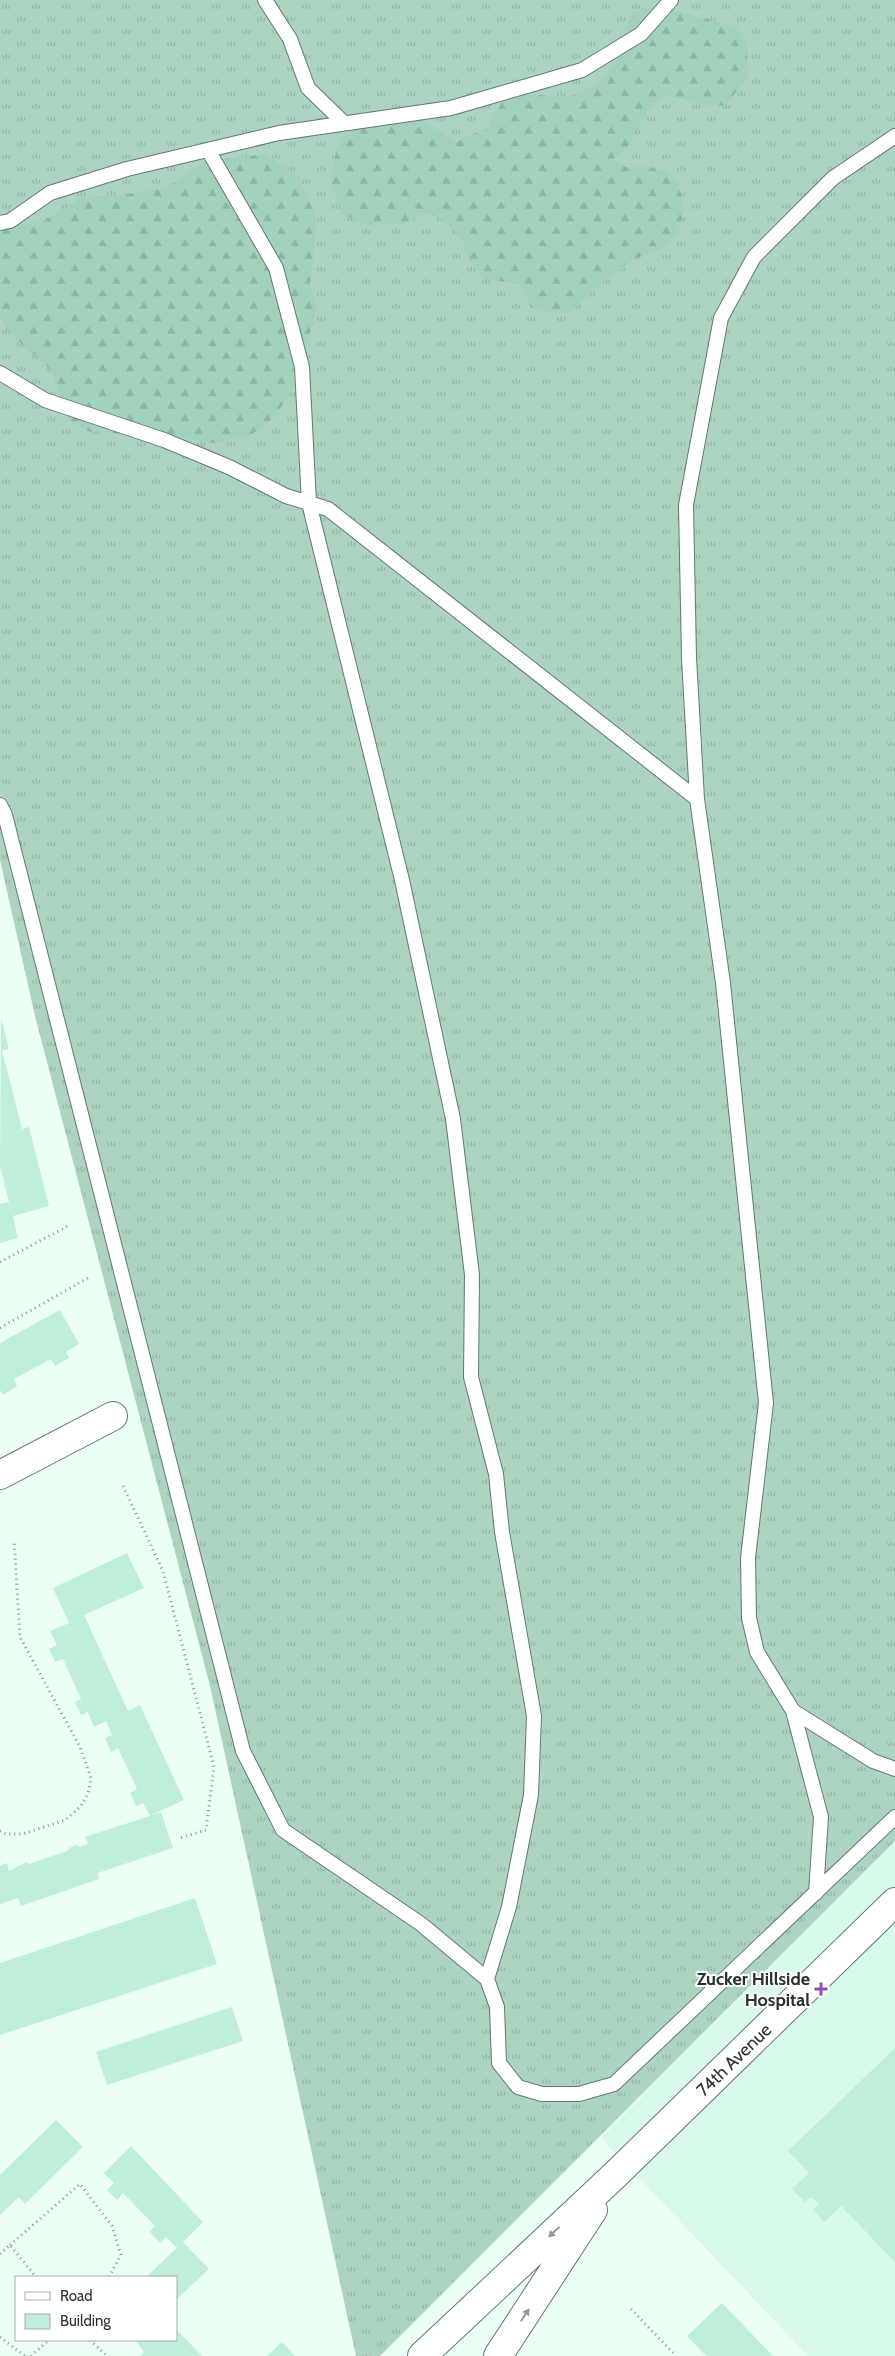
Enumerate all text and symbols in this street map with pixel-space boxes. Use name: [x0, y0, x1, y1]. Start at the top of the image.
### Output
place label: Zucker Hillside Hospital: [697, 1968, 810, 2011]
marker: Zucker Hillside Hospital: [814, 1982, 828, 1996]
street label: 74th Avenue: [692, 2019, 776, 2101]
one-way arrow: [548, 2226, 560, 2238]
legend: [15, 2276, 178, 2341]
text: Road: [60, 2287, 93, 2305]
one-way arrow: [520, 2308, 529, 2322]
text: Building: [60, 2312, 111, 2330]

